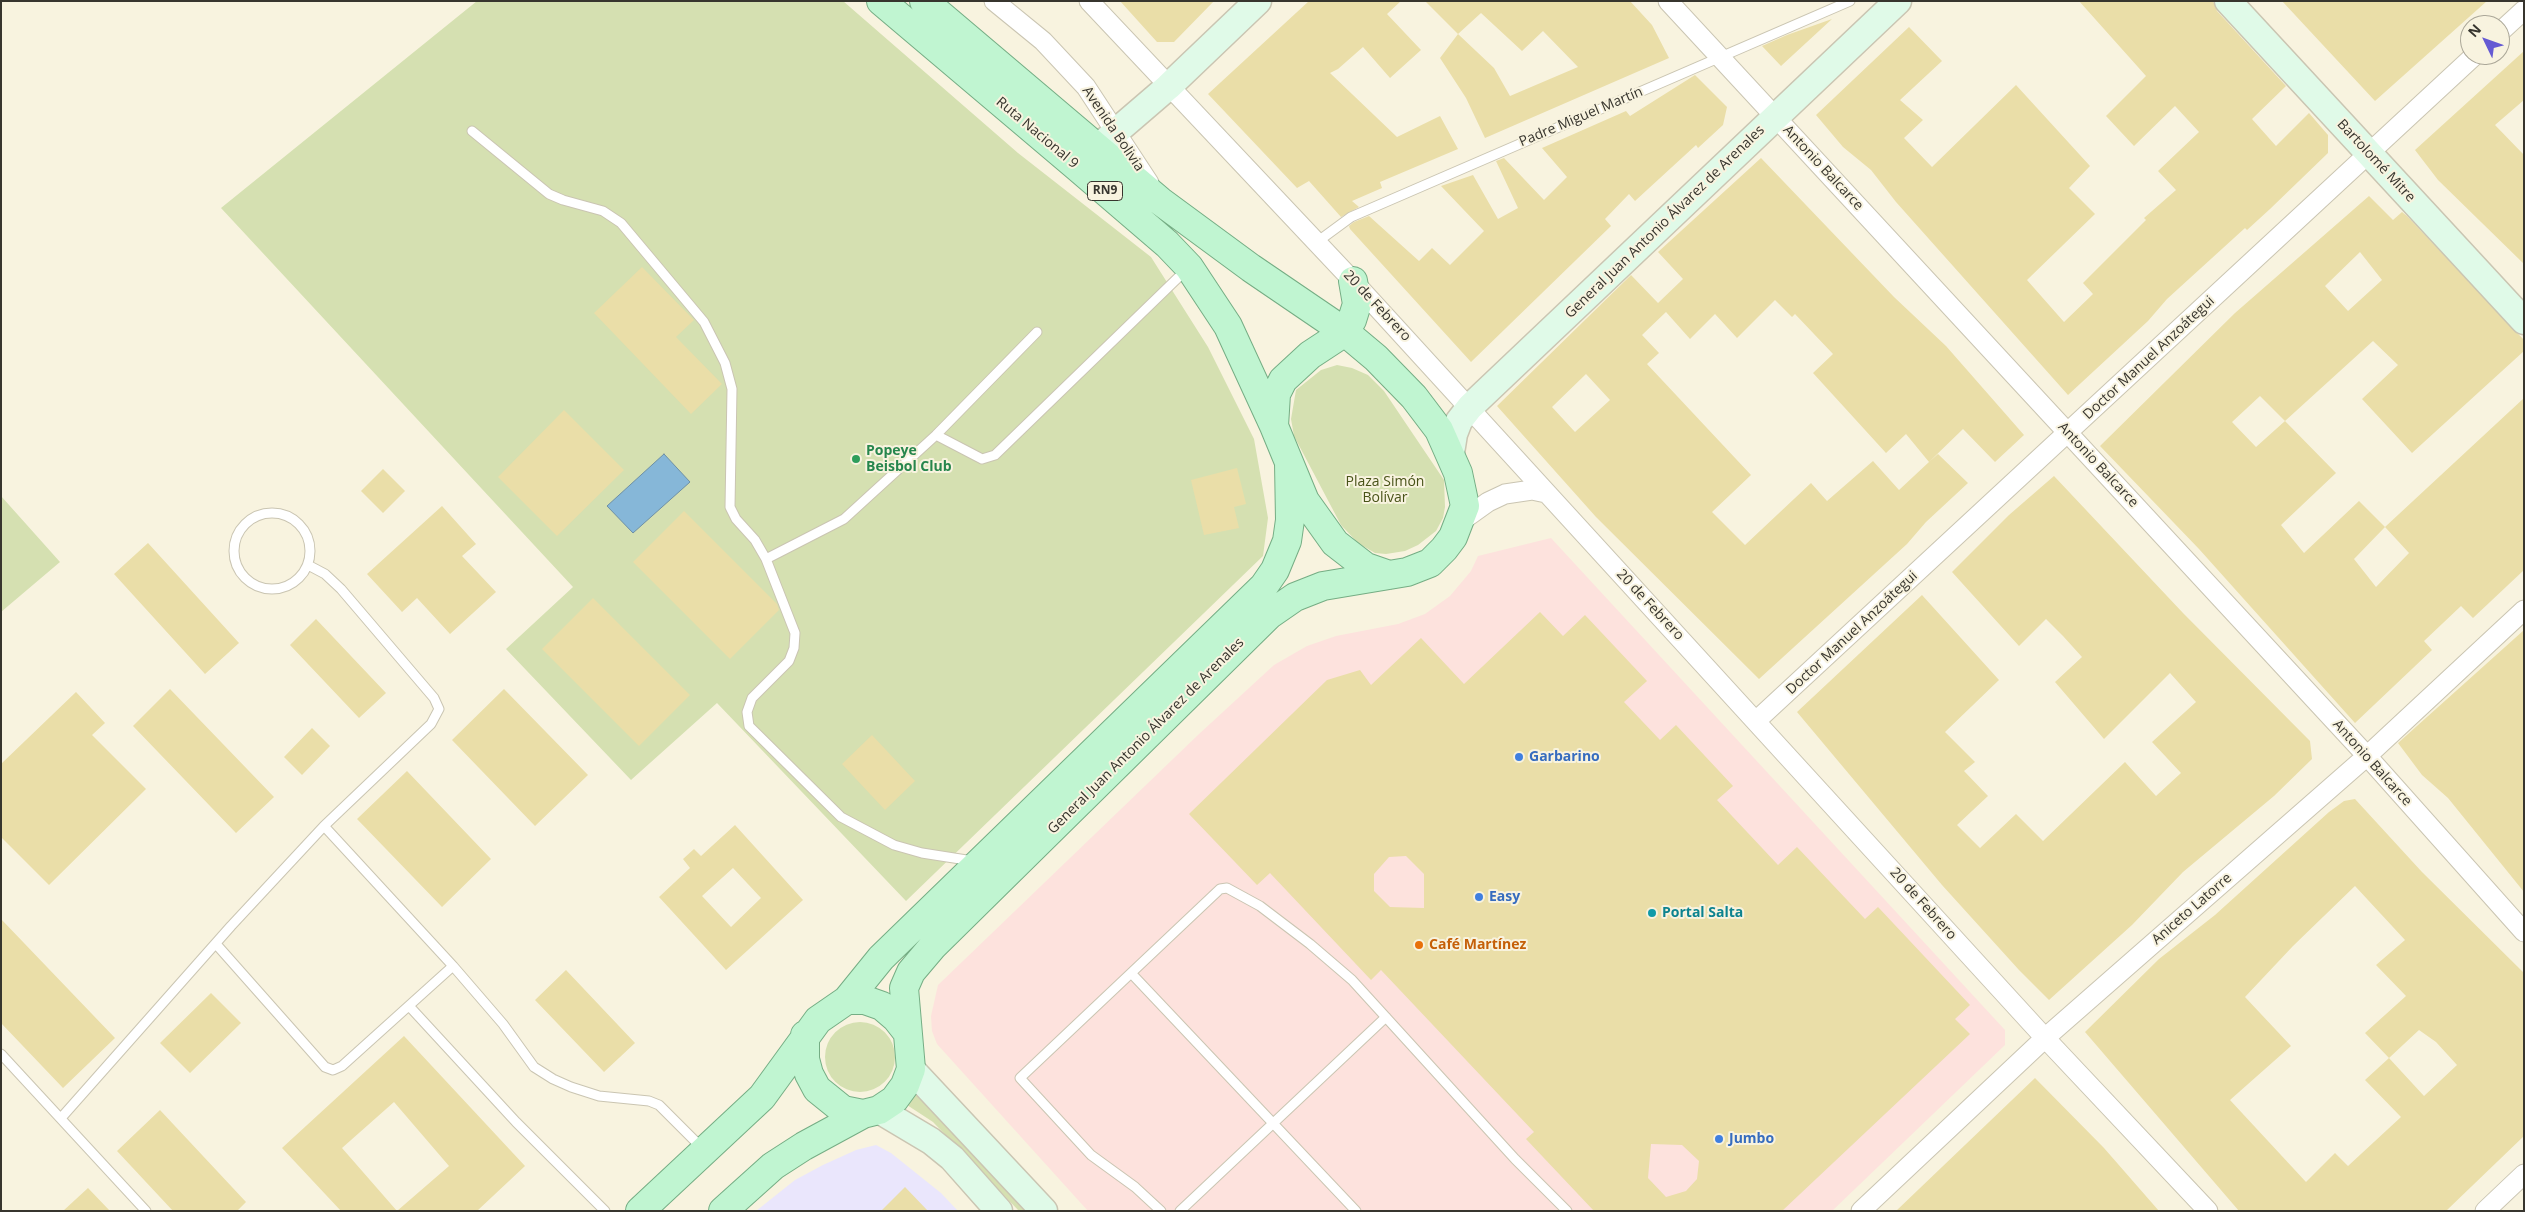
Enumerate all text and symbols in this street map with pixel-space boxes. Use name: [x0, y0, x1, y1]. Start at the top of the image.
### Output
north arrow: [2460, 15, 2510, 65]
text: N: [2463, 20, 2485, 41]
street label: Avenida Bolivia: [1078, 83, 1148, 175]
street label: Padre Miguel Martín: [1517, 83, 1645, 151]
street label: Ruta Nacional 9: [992, 94, 1082, 172]
street label: Bartolomé Mitre: [2333, 116, 2419, 206]
street label: General Juan Antonio Álvarez de Arenales: [1562, 122, 1768, 322]
street label: Antonio Balcarce: [1779, 122, 1867, 214]
road number: RN9: [1088, 182, 1122, 200]
street label: 20 de Febrero: [1340, 267, 1414, 345]
street label: Doctor Manuel Anzoátegui: [2080, 293, 2218, 423]
street label: Antonio Balcarce: [2054, 419, 2142, 511]
place label: Popeye Beisbol Club: [866, 443, 952, 476]
marker: Popeye Beisbol Club: [850, 453, 862, 465]
park label: Plaza Simón Bolívar: [1346, 474, 1424, 507]
street label: 20 de Febrero: [1613, 566, 1687, 644]
street label: Doctor Manuel Anzoátegui: [1783, 568, 1921, 698]
street label: General Juan Antonio Álvarez de Arenales: [1044, 634, 1248, 838]
street label: Antonio Balcarce: [2329, 716, 2415, 810]
place label: Garbarino: [1529, 749, 1600, 765]
marker: Garbarino: [1513, 751, 1525, 763]
street label: 20 de Febrero: [1886, 865, 1960, 943]
street label: Aniceto Latorre: [2149, 870, 2235, 948]
place label: Easy: [1489, 889, 1520, 905]
marker: Easy: [1473, 891, 1485, 903]
place label: Portal Salta: [1662, 905, 1743, 921]
marker: Portal Salta: [1646, 907, 1658, 919]
place label: Café Martínez: [1429, 937, 1526, 953]
marker: Café Martínez: [1413, 939, 1425, 951]
place label: Jumbo: [1729, 1131, 1774, 1147]
marker: Jumbo: [1713, 1133, 1725, 1145]

